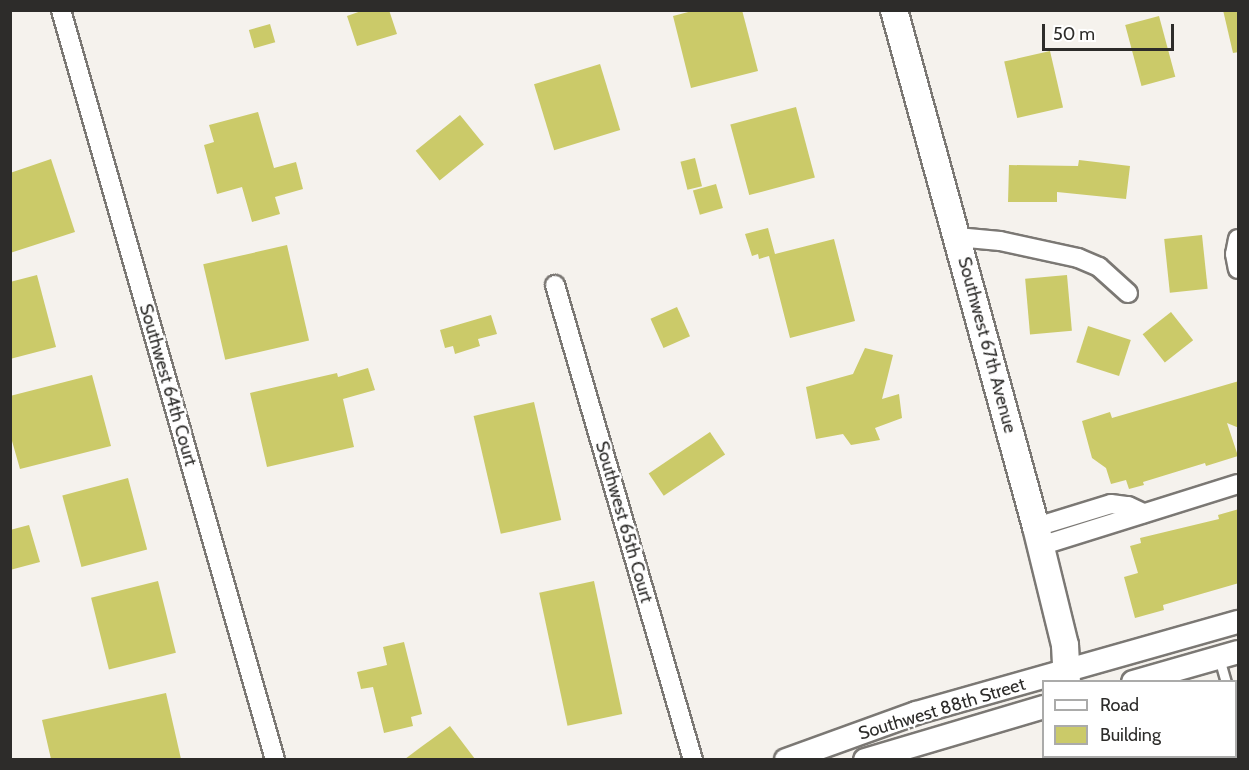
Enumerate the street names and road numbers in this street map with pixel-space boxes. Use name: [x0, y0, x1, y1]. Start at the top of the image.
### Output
street label: Southwest 67th Avenue: [953, 255, 1021, 435]
street label: Southwest 64th Court: [135, 301, 201, 469]
street label: Southwest 65th Court: [591, 439, 657, 605]
street label: Southwest 88th Street: [856, 673, 1028, 745]

